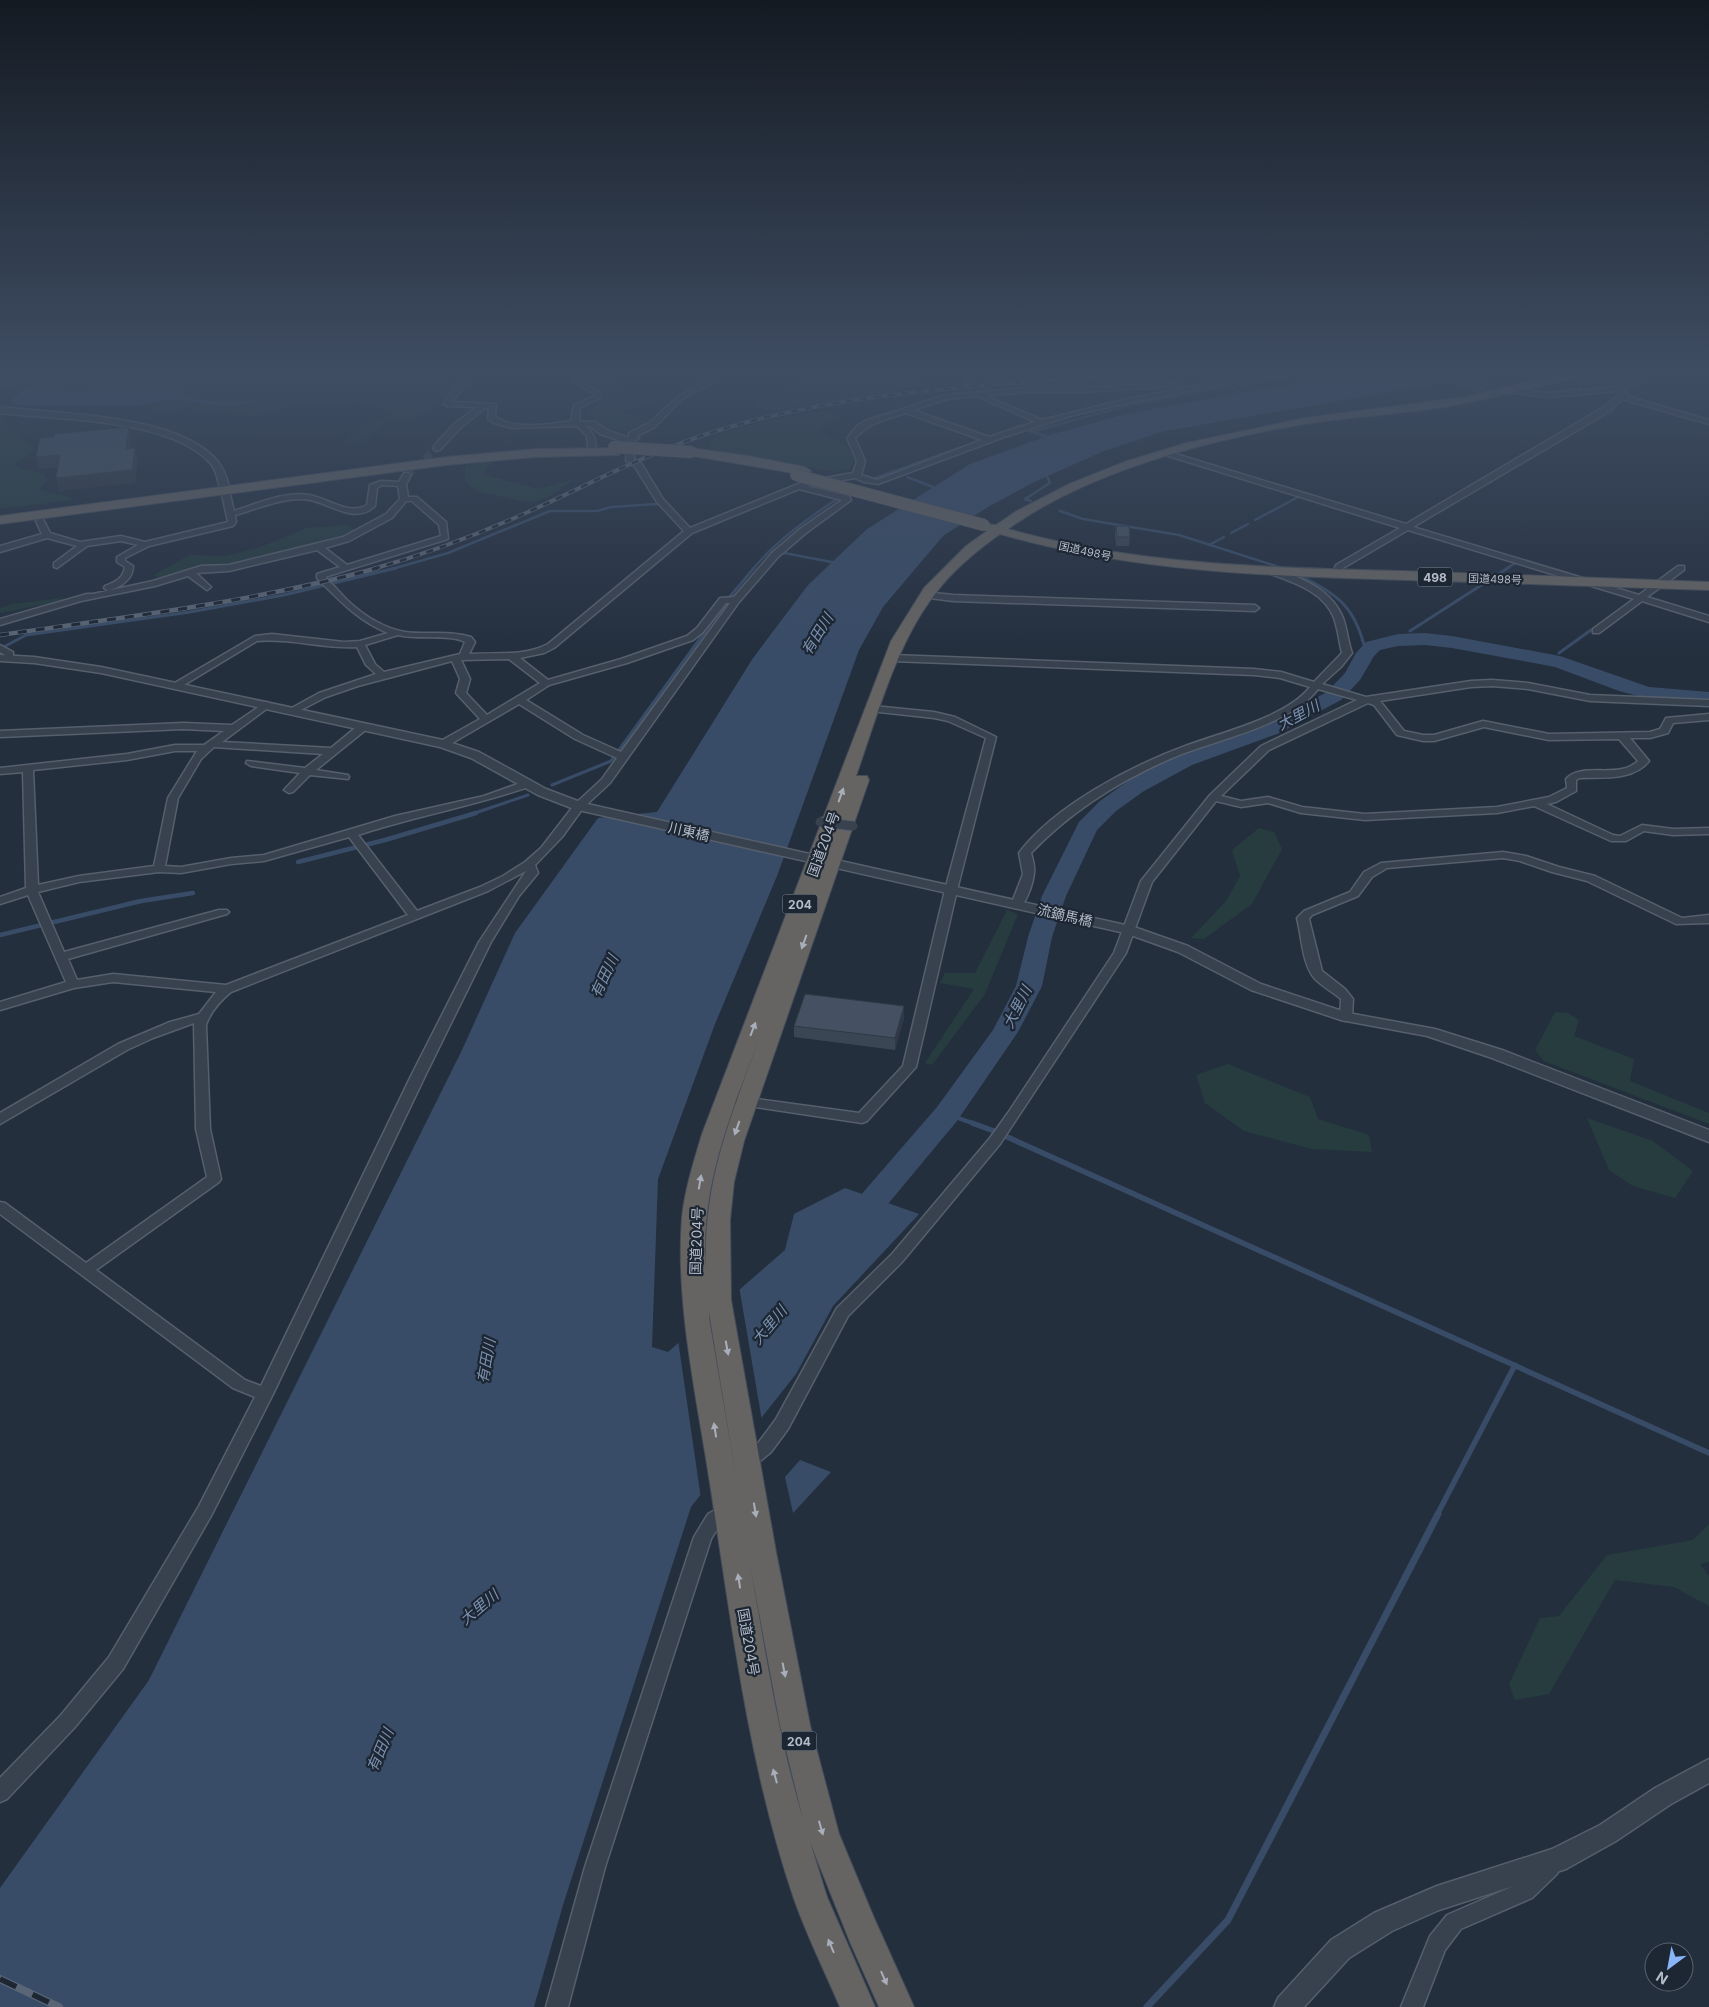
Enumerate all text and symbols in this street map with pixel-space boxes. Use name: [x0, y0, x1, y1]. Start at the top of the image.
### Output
street label: 国道498号: [1057, 539, 1113, 563]
road number: 498: [1418, 568, 1452, 586]
street label: 国道498号: [1468, 571, 1522, 587]
water label: 有田川: [797, 608, 838, 658]
water label: 大里川: [1274, 695, 1324, 734]
one-way arrow: [837, 787, 845, 802]
street label: 国道204号: [803, 809, 843, 879]
street label: 川東橋: [667, 818, 711, 844]
road number: 204: [782, 894, 818, 914]
street label: 流鏑馬橋: [1036, 900, 1094, 930]
one-way arrow: [800, 935, 808, 950]
water label: 有田川: [586, 950, 623, 1000]
water label: 大里川: [998, 981, 1037, 1031]
one-way arrow: [749, 1021, 757, 1036]
one-way arrow: [733, 1121, 741, 1136]
one-way arrow: [697, 1174, 705, 1190]
street label: 国道204号: [686, 1207, 706, 1275]
water label: 大里川: [747, 1300, 792, 1348]
water label: 有田川: [473, 1335, 500, 1385]
one-way arrow: [724, 1341, 732, 1357]
one-way arrow: [711, 1421, 719, 1437]
one-way arrow: [751, 1503, 759, 1519]
one-way arrow: [735, 1573, 743, 1589]
water label: 大里川: [456, 1584, 504, 1629]
street label: 国道204号: [735, 1607, 763, 1677]
one-way arrow: [781, 1662, 789, 1678]
water label: 有田川: [362, 1724, 398, 1774]
road number: 204: [782, 1732, 816, 1750]
one-way arrow: [771, 1768, 779, 1783]
one-way arrow: [818, 1821, 826, 1836]
one-way arrow: [827, 1939, 835, 1953]
north arrow: [1644, 1942, 1694, 1992]
text: N: [1653, 1968, 1671, 1988]
one-way arrow: [880, 1971, 888, 1985]

